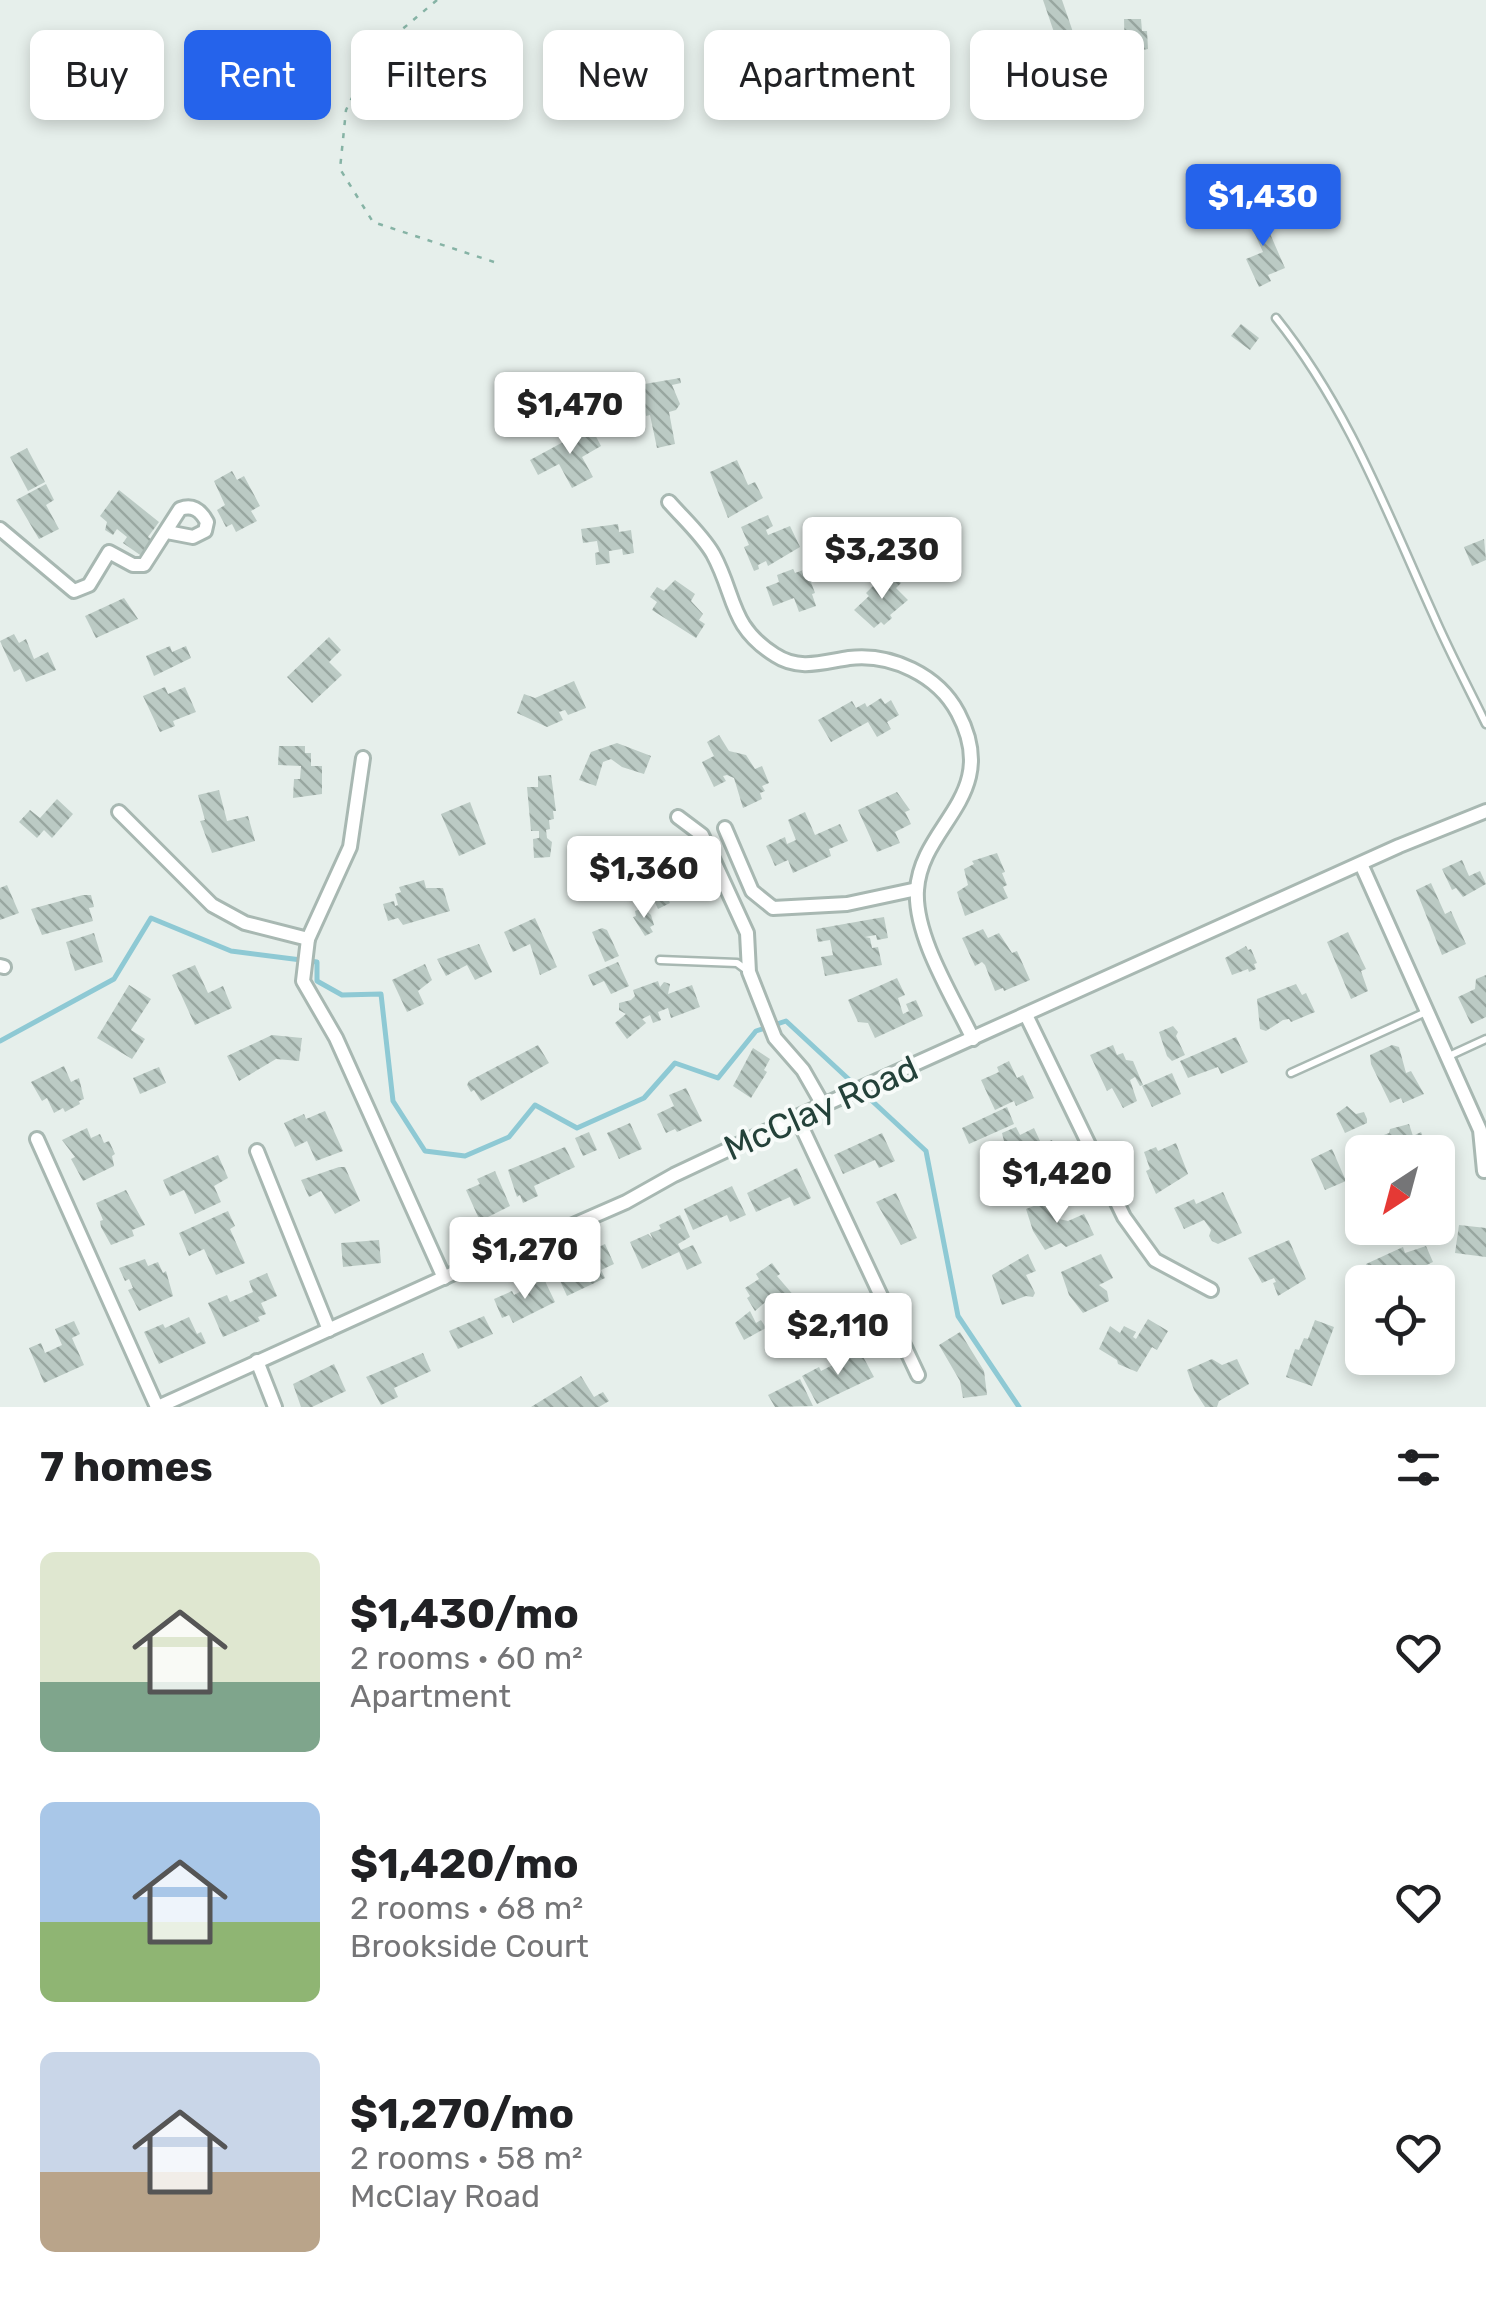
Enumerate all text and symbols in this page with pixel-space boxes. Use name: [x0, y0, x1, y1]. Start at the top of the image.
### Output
chip: Buy: [30, 30, 164, 120]
chip: Rent: [184, 30, 331, 120]
chip: Filters: [351, 30, 523, 120]
chip: New: [543, 30, 684, 120]
chip: Apartment: [704, 30, 950, 120]
chip: House: [970, 30, 1144, 120]
pin: $1,430: [1182, 164, 1344, 249]
text: $1,430: [1208, 177, 1318, 215]
pin: $1,470: [489, 372, 651, 457]
text: $1,470: [516, 385, 624, 423]
pin: $3,230: [801, 517, 963, 602]
text: $3,230: [824, 530, 940, 568]
pin: $1,360: [563, 836, 725, 921]
text: $1,360: [589, 849, 699, 887]
street label: McClay Road: [718, 1047, 924, 1169]
north arrow: [1345, 1135, 1455, 1245]
map controls: [1345, 1135, 1455, 1375]
pin: $1,420: [976, 1141, 1138, 1226]
text: $1,420: [1002, 1154, 1112, 1192]
pin: $1,270: [444, 1217, 606, 1302]
text: $1,270: [471, 1230, 579, 1268]
button: locate: [1345, 1265, 1455, 1375]
pin: $2,110: [757, 1293, 919, 1378]
text: $2,110: [787, 1306, 889, 1344]
icon: filters: [1391, 1440, 1446, 1495]
text: 7 homes: [40, 1442, 213, 1492]
text: $1,430/mo: [350, 1589, 579, 1639]
icon: home: [120, 1592, 240, 1712]
icon: heart: [1391, 1625, 1446, 1680]
text: 2 rooms · 60 m²: [350, 1639, 583, 1677]
text: Apartment: [350, 1677, 511, 1715]
text: $1,420/mo: [350, 1839, 579, 1889]
icon: home: [120, 1842, 240, 1962]
icon: heart: [1391, 1875, 1446, 1930]
text: 2 rooms · 68 m²: [350, 1889, 583, 1927]
text: Brookside Court: [350, 1927, 589, 1965]
text: $1,270/mo: [350, 2089, 574, 2139]
icon: home: [120, 2092, 240, 2212]
icon: heart: [1391, 2125, 1446, 2180]
text: 2 rooms · 58 m²: [350, 2139, 583, 2177]
text: McClay Road: [350, 2177, 540, 2215]

